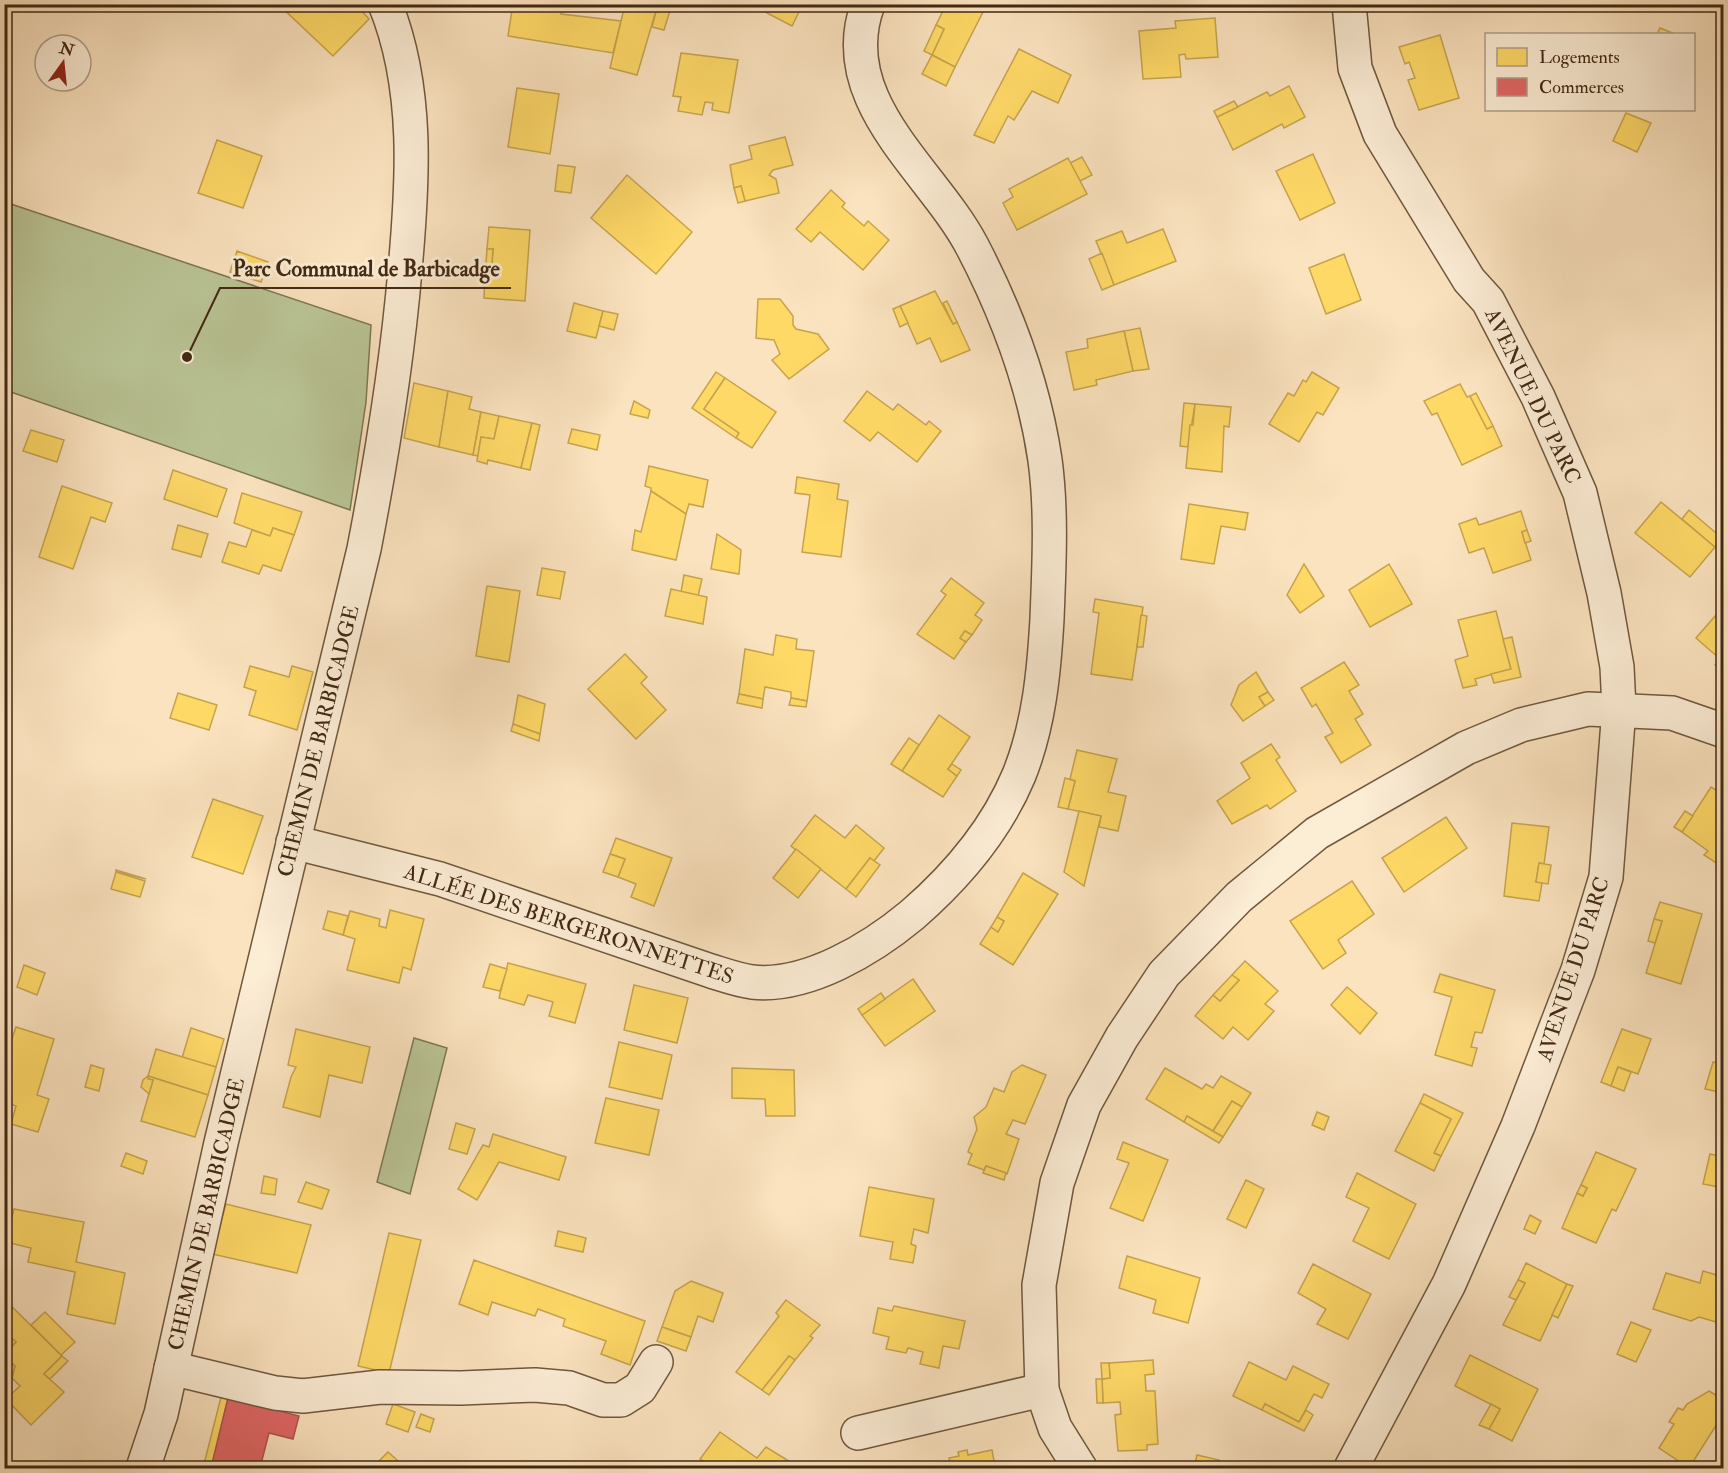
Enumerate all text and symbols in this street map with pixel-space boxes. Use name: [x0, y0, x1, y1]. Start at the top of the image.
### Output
north arrow: [33, 33, 93, 93]
legend: [1485, 33, 1695, 111]
text: N: [56, 38, 77, 61]
text: Logements: [1539, 46, 1620, 69]
text: Commerces: [1539, 76, 1624, 99]
callout: Parc Communal de Barbicadge: [220, 248, 511, 288]
text: Parc Communal de Barbicadge: [232, 255, 500, 284]
street label: AVENUE DU PARC: [1478, 303, 1587, 488]
street label: CHEMIN DE BARBICADGE: [272, 603, 365, 880]
street label: ALLÉE DES BERGERONNETTES: [400, 858, 737, 991]
street label: AVENUE DU PARC: [1531, 874, 1616, 1066]
street label: CHEMIN DE BARBICADGE: [162, 1075, 251, 1353]

